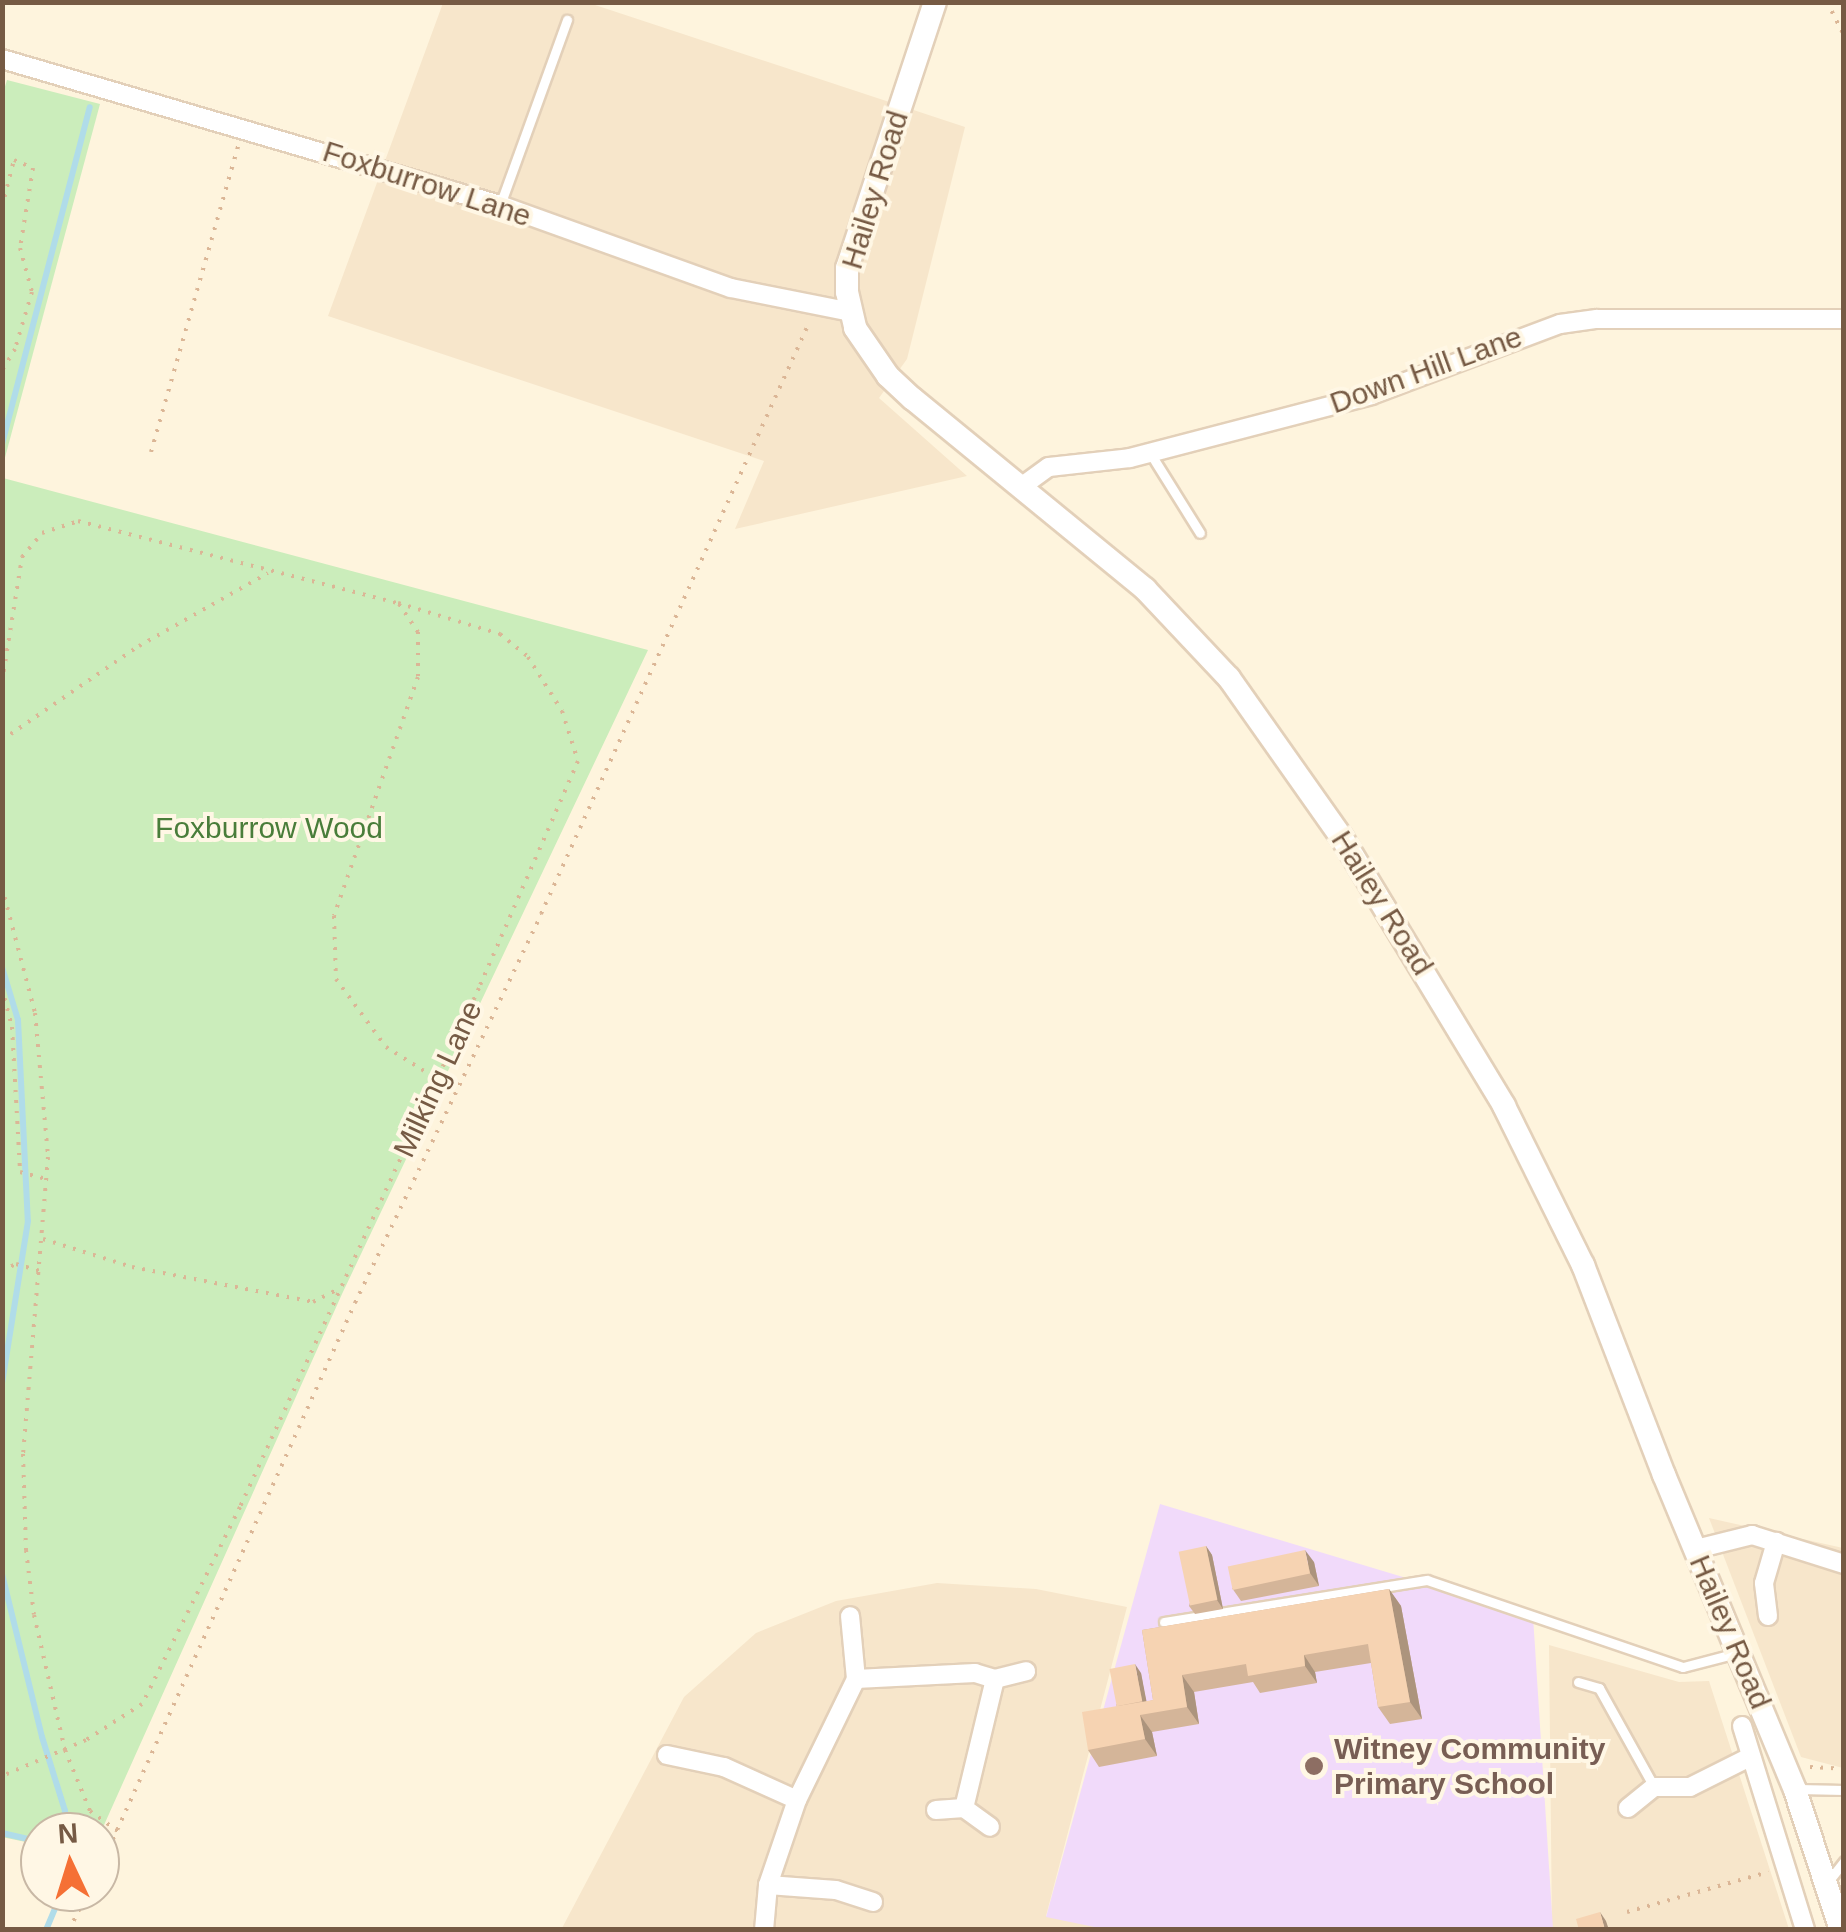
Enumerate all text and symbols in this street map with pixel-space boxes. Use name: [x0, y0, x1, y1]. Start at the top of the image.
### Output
street label: Hailey Road: [834, 107, 916, 273]
street label: Foxburrow Lane: [318, 133, 536, 235]
street label: Down Hill Lane: [1325, 319, 1527, 421]
park label: Foxburrow Wood: [155, 810, 383, 846]
street label: Hailey Road: [1323, 824, 1441, 982]
street label: Milking Lane: [386, 995, 490, 1163]
street label: Hailey Road: [1682, 1550, 1778, 1714]
place label: Witney Community Primary School: [1334, 1731, 1605, 1802]
marker: Witney Community Primary School: [1303, 1755, 1325, 1777]
north arrow: [20, 1812, 120, 1912]
text: N: [57, 1817, 79, 1850]

